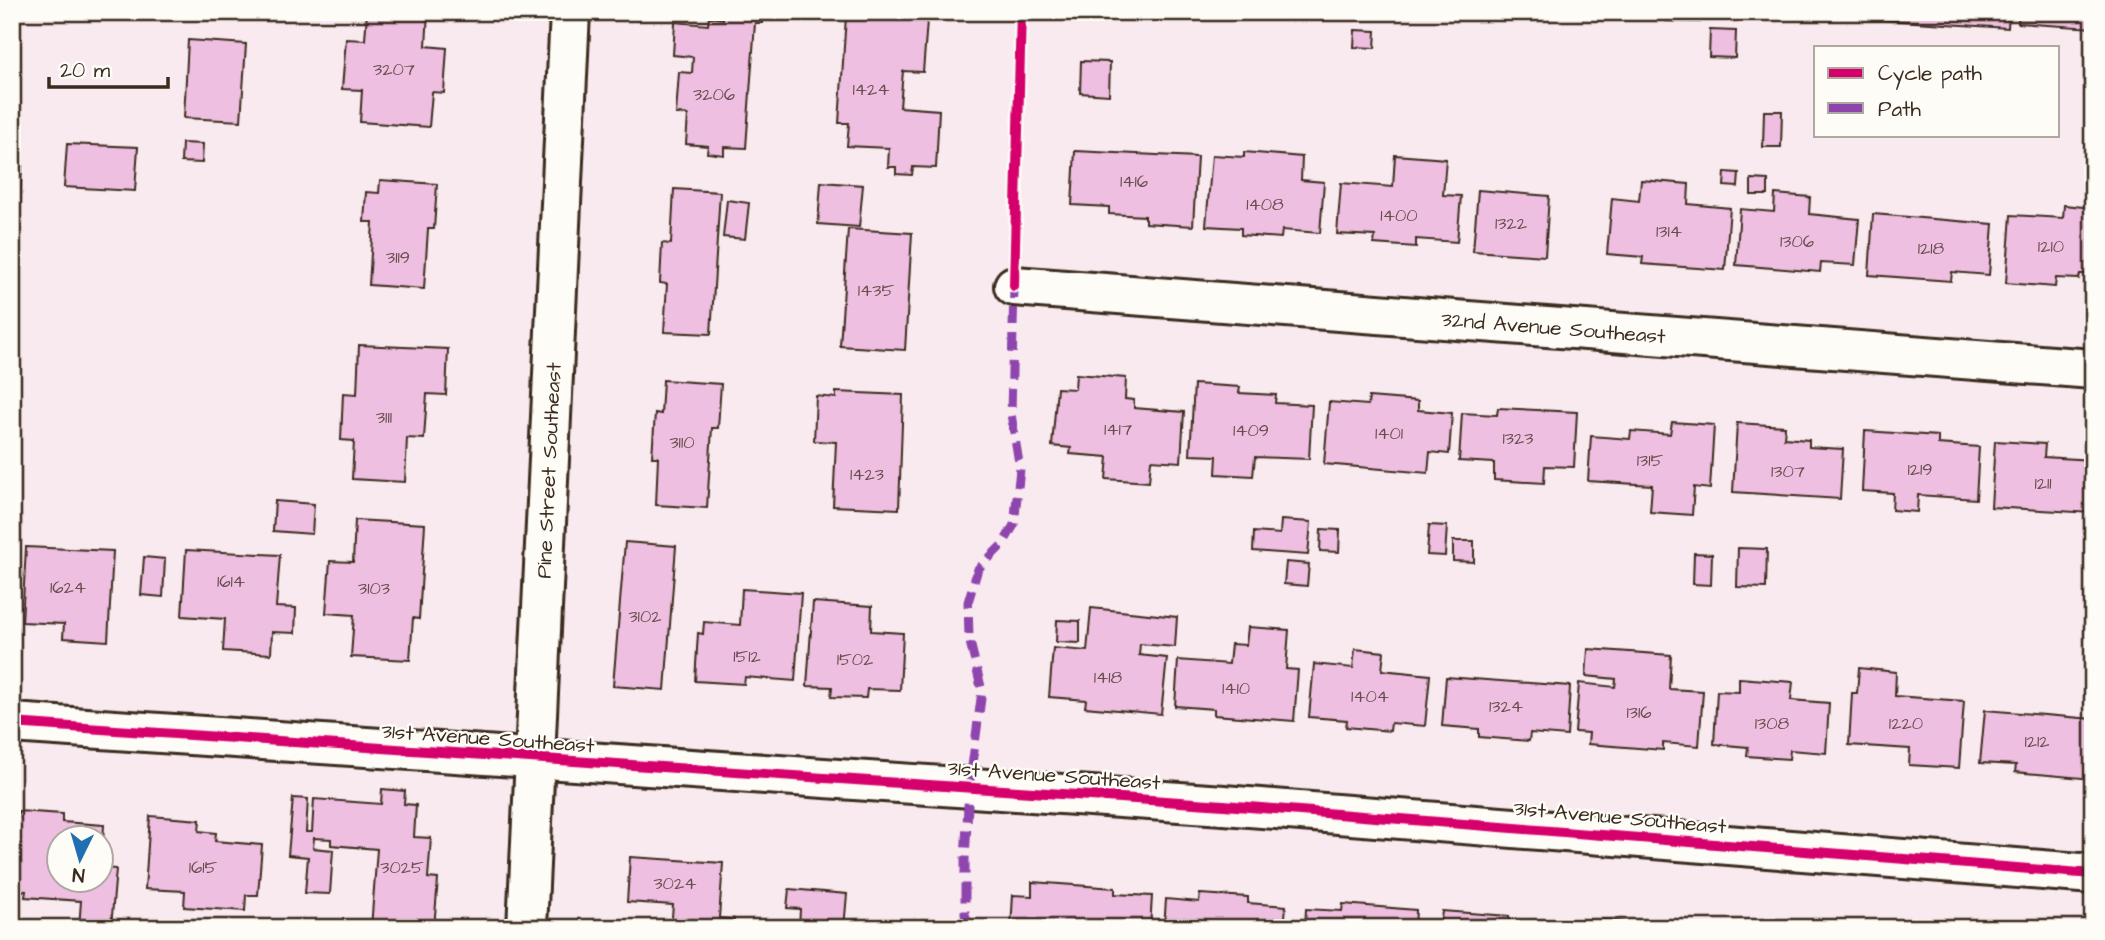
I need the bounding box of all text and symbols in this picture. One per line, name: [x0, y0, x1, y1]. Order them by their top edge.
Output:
scale bar: [49, 46, 168, 90]
legend: [1814, 46, 2060, 136]
text: 20 m: [60, 56, 111, 85]
house number: 3207: [373, 57, 415, 82]
text: Cycle path: [1878, 59, 1983, 90]
house number: 1424: [852, 77, 890, 102]
house number: 3206: [693, 82, 735, 107]
text: Path: [1878, 95, 1922, 124]
house number: 1416: [1120, 169, 1148, 194]
house number: 1408: [1246, 192, 1284, 217]
house number: 1400: [1380, 203, 1418, 228]
house number: 1322: [1495, 211, 1528, 236]
house number: 1314: [1656, 219, 1682, 244]
house number: 1306: [1780, 229, 1814, 254]
house number: 1210: [2038, 234, 2064, 259]
house number: 1218: [1918, 236, 1945, 261]
house number: 3119: [386, 245, 410, 270]
house number: 1435: [858, 278, 894, 303]
street label: 32nd Avenue Southeast: [1440, 305, 1667, 351]
street label: Pine Street Southeast: [529, 361, 569, 579]
house number: 3111: [376, 405, 392, 430]
house number: 1417: [1104, 417, 1132, 442]
house number: 1409: [1233, 418, 1269, 443]
house number: 1401: [1375, 421, 1403, 446]
house number: 1323: [1503, 426, 1533, 451]
house number: 3110: [669, 430, 695, 455]
house number: 1315: [1637, 448, 1664, 473]
house number: 1219: [1907, 457, 1933, 482]
house number: 1307: [1771, 459, 1805, 484]
house number: 1423: [850, 462, 884, 487]
house number: 1211: [2034, 471, 2052, 496]
house number: 1614: [217, 569, 245, 594]
house number: 1624: [50, 575, 86, 600]
house number: 3103: [358, 576, 390, 601]
house number: 3102: [628, 604, 662, 629]
house number: 1512: [733, 644, 762, 669]
house number: 1502: [837, 647, 874, 672]
house number: 1418: [1094, 665, 1123, 690]
house number: 1410: [1222, 676, 1250, 701]
house number: 1404: [1351, 684, 1389, 709]
house number: 1324: [1489, 694, 1523, 719]
house number: 1316: [1626, 700, 1652, 725]
house number: 1308: [1755, 711, 1790, 736]
house number: 1220: [1889, 711, 1923, 736]
street label: 31st Avenue Southeast: [381, 717, 596, 760]
house number: 1212: [2024, 729, 2050, 754]
street label: 31st Avenue Southeast: [947, 754, 1162, 797]
street label: 31st Avenue Southeast: [1512, 794, 1728, 841]
north arrow: [46, 824, 116, 894]
house number: 1615: [189, 855, 218, 880]
house number: 3025: [380, 855, 424, 880]
text: N: [71, 860, 86, 888]
house number: 3024: [653, 871, 697, 896]

